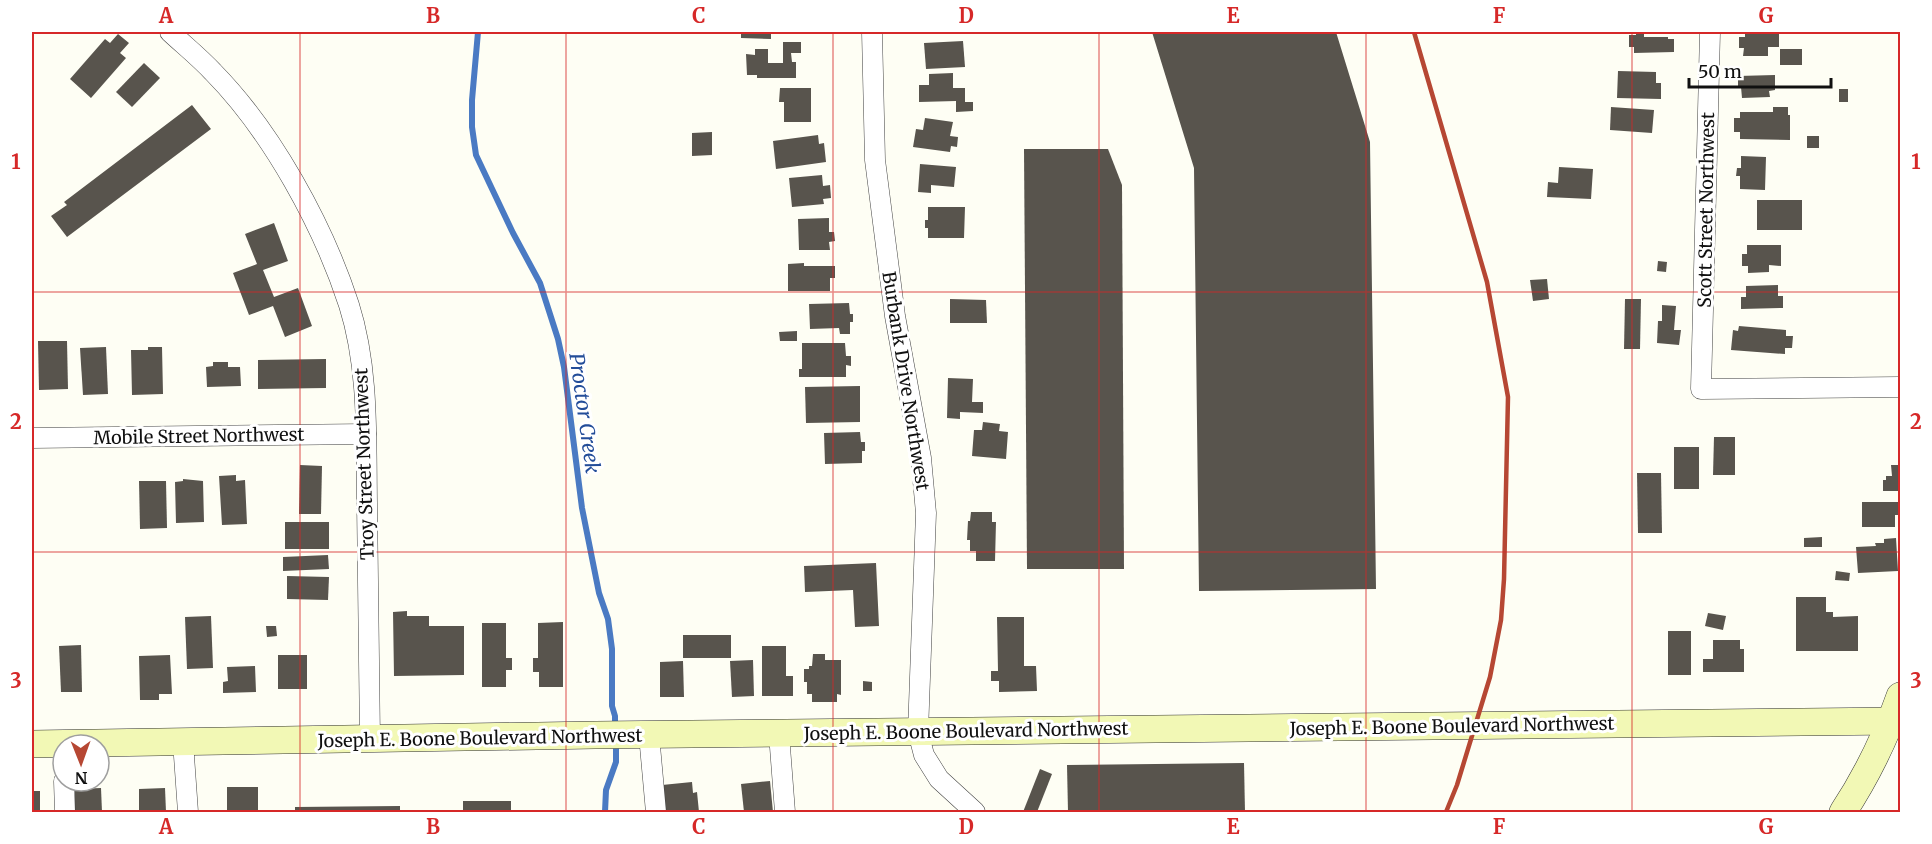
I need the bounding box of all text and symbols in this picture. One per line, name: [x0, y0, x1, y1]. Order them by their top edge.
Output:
text: A: [158, 3, 174, 28]
text: B: [426, 3, 440, 28]
text: C: [692, 3, 706, 28]
text: D: [958, 3, 974, 28]
text: E: [1226, 3, 1240, 28]
text: F: [1493, 3, 1506, 28]
text: G: [1759, 3, 1774, 28]
scale bar: [1689, 51, 1832, 89]
text: 50 m: [1698, 60, 1742, 83]
street label: Scott Street Northwest: [1693, 112, 1719, 308]
text: 1: [11, 149, 21, 174]
text: 1: [1911, 149, 1921, 174]
street label: Burbank Drive Northwest: [877, 270, 935, 492]
water label: Proctor Creek: [564, 351, 606, 475]
street label: Troy Street Northwest: [349, 368, 379, 560]
text: 2: [10, 409, 22, 434]
text: 2: [1910, 409, 1922, 434]
street label: Mobile Street Northwest: [93, 423, 305, 449]
text: 3: [10, 668, 22, 693]
text: 3: [1910, 668, 1922, 693]
street label: Joseph E. Boone Boulevard Northwest: [1288, 712, 1615, 740]
street label: Joseph E. Boone Boulevard Northwest: [802, 717, 1129, 745]
street label: Joseph E. Boone Boulevard Northwest: [316, 724, 643, 752]
north arrow: [51, 733, 111, 793]
text: N: [74, 768, 88, 788]
text: A: [158, 814, 174, 839]
text: B: [426, 814, 440, 839]
text: C: [692, 814, 706, 839]
text: D: [958, 814, 974, 839]
text: E: [1226, 814, 1240, 839]
text: F: [1493, 814, 1506, 839]
text: G: [1759, 814, 1774, 839]

